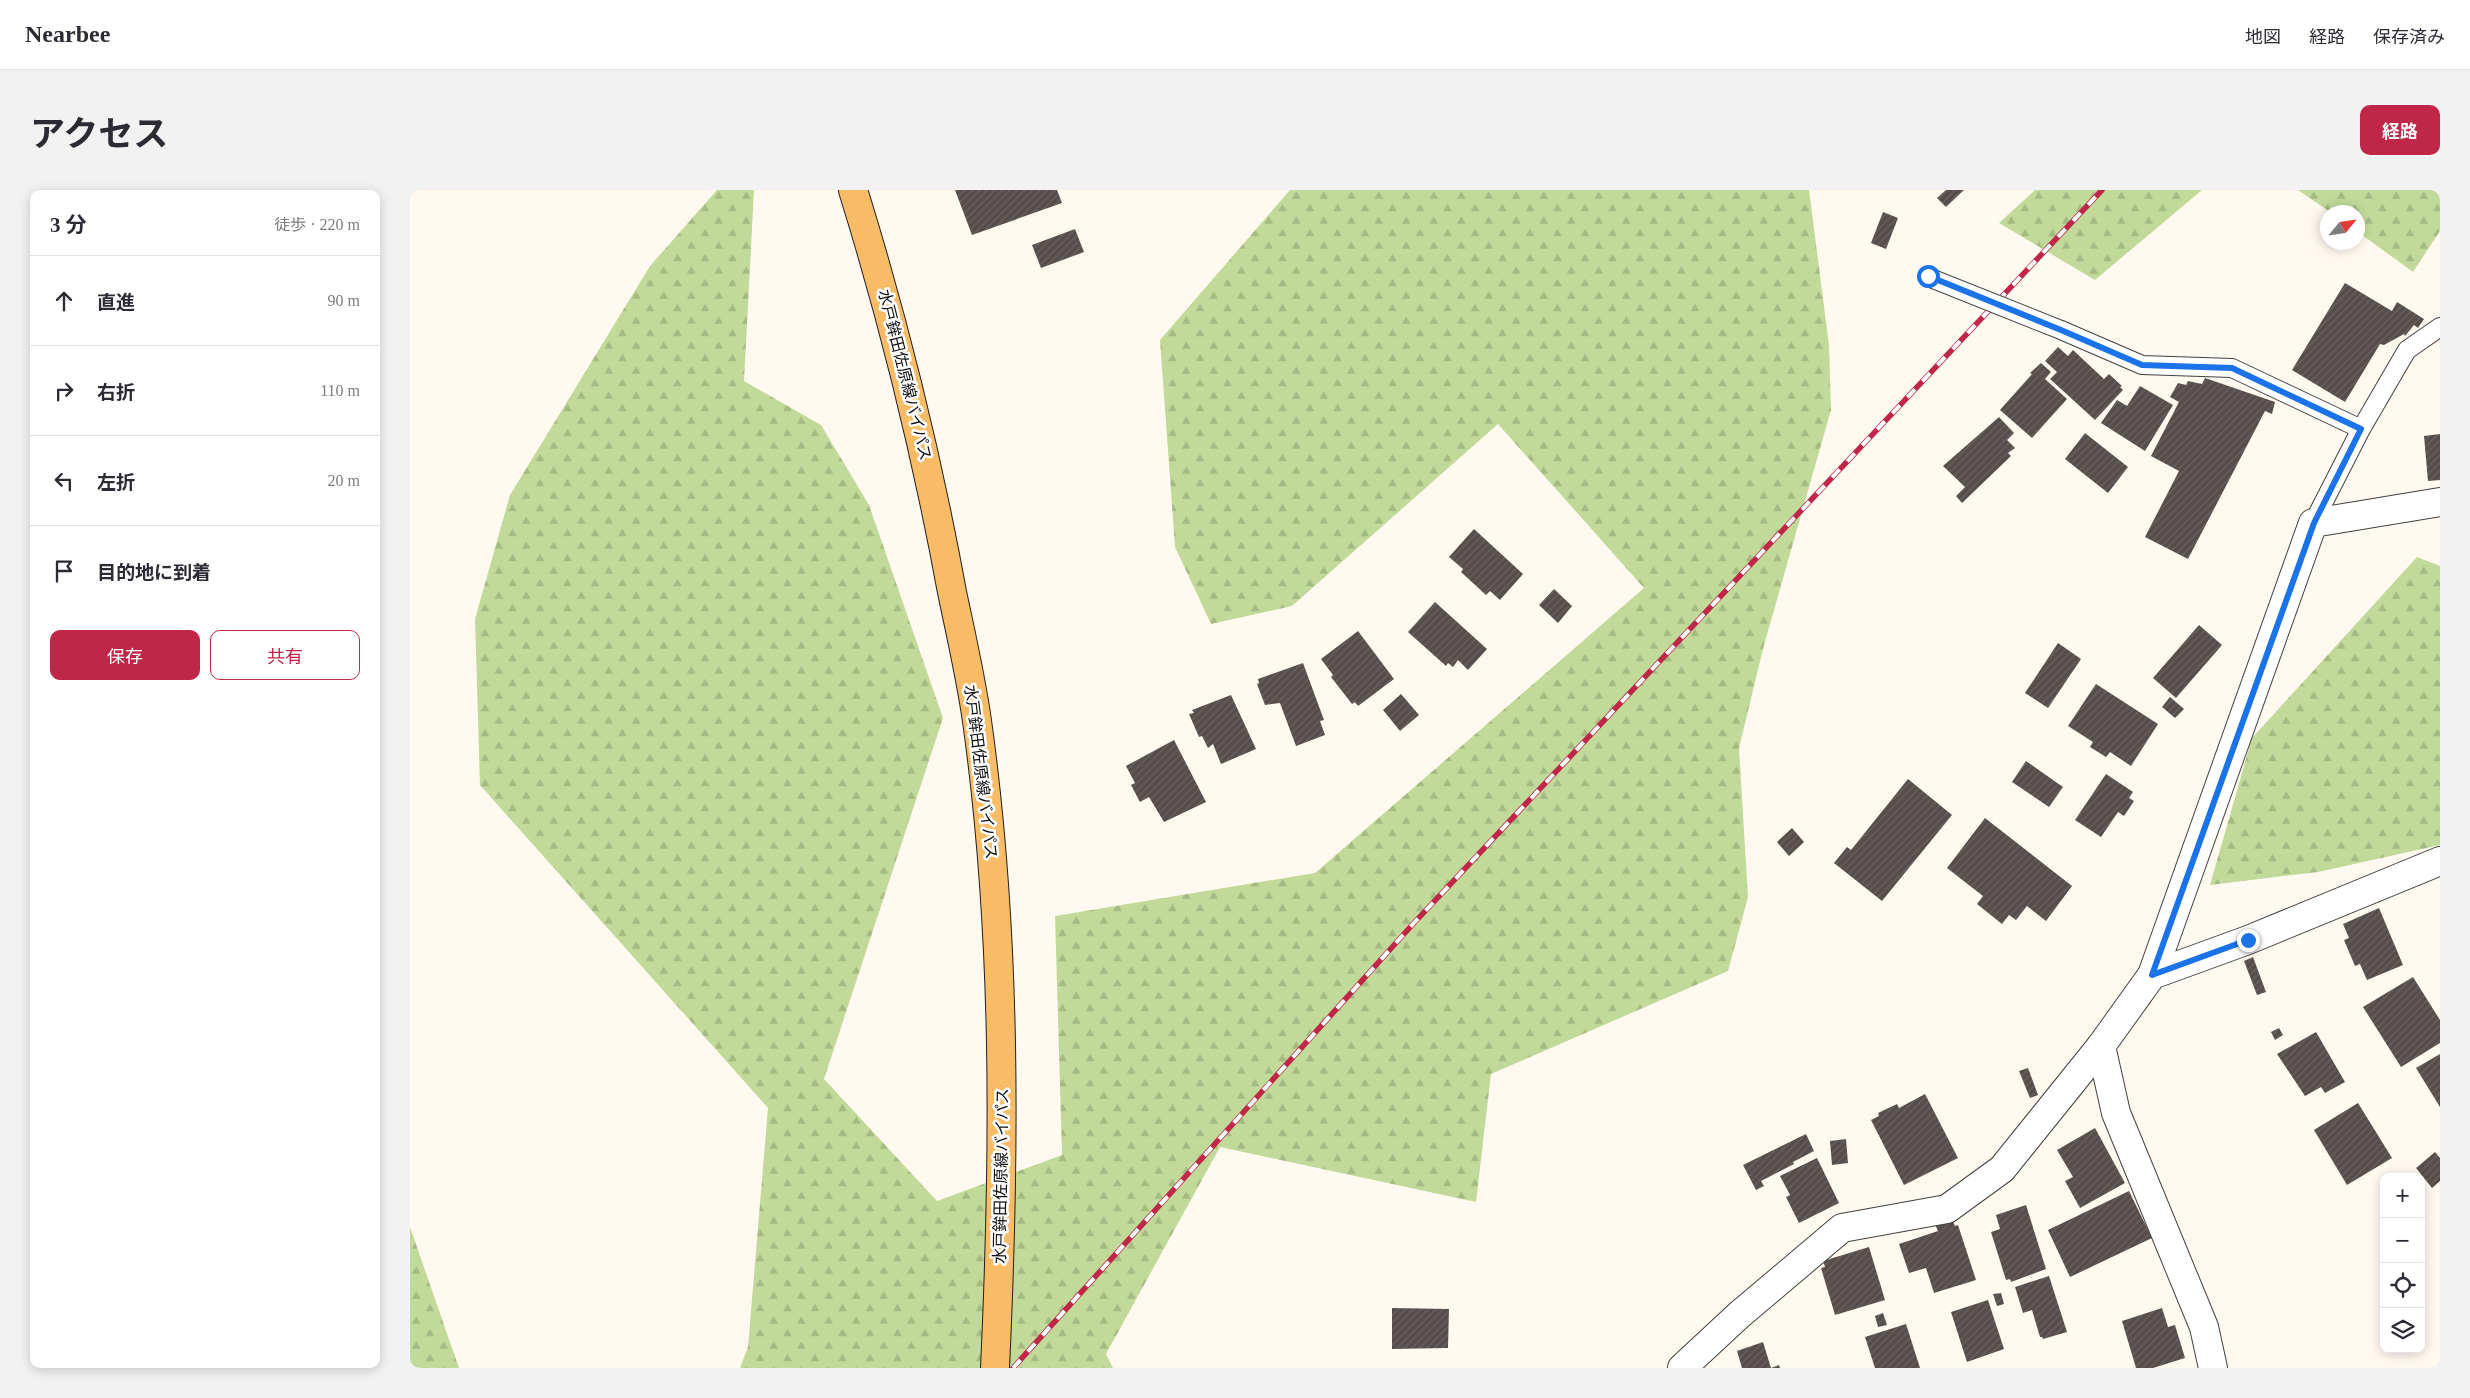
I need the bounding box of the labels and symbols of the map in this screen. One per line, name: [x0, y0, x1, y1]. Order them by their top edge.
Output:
north arrow: [2320, 205, 2365, 250]
route start: [1917, 265, 1940, 288]
street label: 水戸鉾田佐原線バイパス: [876, 288, 934, 462]
street label: 水戸鉾田佐原線バイパス: [962, 684, 1000, 860]
route end: [2237, 929, 2260, 952]
street label: 水戸鉾田佐原線バイパス: [991, 1088, 1011, 1264]

